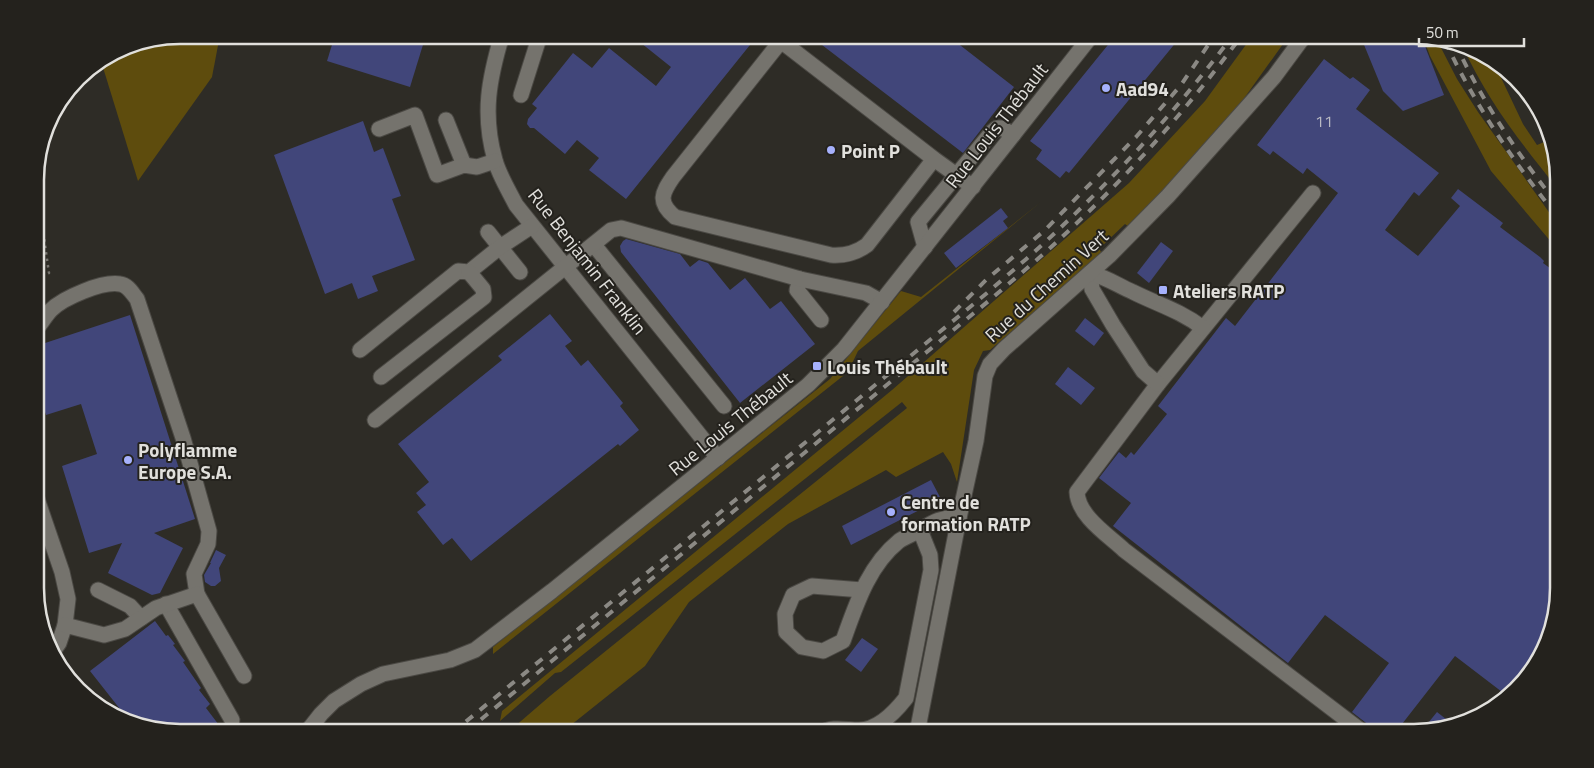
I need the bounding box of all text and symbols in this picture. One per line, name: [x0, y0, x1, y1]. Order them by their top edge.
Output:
scale bar: [1419, 15, 1524, 47]
text: 50 m: [1426, 21, 1459, 44]
street label: Rue Louis Thébault: [938, 56, 1054, 194]
place label: Aad94: [1116, 74, 1169, 103]
marker: Aad94: [1100, 82, 1112, 94]
house number: 11: [1315, 109, 1333, 133]
place label: Point P: [841, 136, 900, 165]
marker: Point P: [825, 144, 837, 156]
street label: Rue Benjamin Franklin: [522, 182, 654, 340]
street label: Rue du Chemin Vert: [978, 221, 1115, 349]
place label: Ateliers RATP: [1173, 276, 1284, 305]
marker: Ateliers RATP: [1157, 284, 1169, 296]
place label: Louis Thébault: [827, 352, 948, 381]
marker: Louis Thébault: [811, 360, 823, 372]
street label: Rue Louis Thébault: [662, 364, 799, 482]
place label: Polyflamme Europe S.A.: [138, 435, 237, 486]
marker: Polyflamme Europe S.A.: [122, 454, 134, 466]
place label: Centre de formation RATP: [901, 487, 1031, 538]
marker: Centre de formation RATP: [885, 506, 897, 518]

